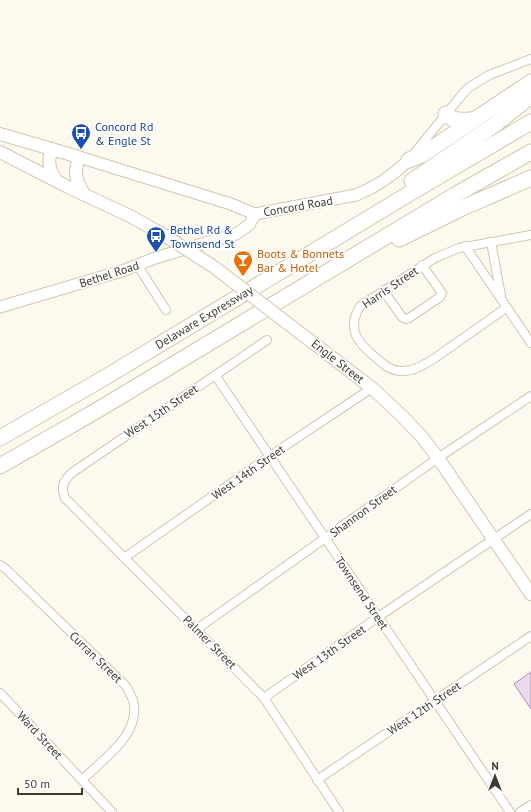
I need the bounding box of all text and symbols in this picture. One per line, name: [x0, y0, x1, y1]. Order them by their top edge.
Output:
place label: Concord Rd & Engle St: [95, 119, 153, 148]
bus stop icon: Concord Rd & Engle St: [70, 122, 92, 150]
street label: Concord Road: [262, 193, 334, 219]
place label: Bethel Rd & Townsend St: [170, 222, 235, 251]
bus stop icon: Bethel Rd & Townsend St: [145, 225, 167, 253]
place label: Boots & Bonnets Bar & Hotel: [257, 246, 344, 275]
bar icon: Boots & Bonnets Bar & Hotel: [232, 249, 254, 277]
street label: Bethel Road: [77, 257, 141, 291]
street label: Harris Street: [359, 263, 421, 311]
street label: Delaware Expressway: [152, 282, 256, 352]
street label: Engle Street: [309, 336, 367, 386]
street label: West 15th Street: [121, 381, 201, 441]
street label: West 14th Street: [209, 441, 287, 503]
street label: Shannon Street: [327, 482, 399, 540]
street label: Townsend Street: [332, 554, 392, 632]
street label: Palmer Street: [180, 612, 240, 672]
street label: West 13th Street: [290, 621, 368, 683]
street label: Curran Street: [66, 628, 126, 686]
street label: West 12th Street: [384, 678, 464, 738]
street label: Ward Street: [14, 708, 66, 762]
north arrow: [475, 756, 515, 796]
text: N: [491, 759, 499, 773]
scale bar: [18, 770, 82, 796]
text: 50 m: [24, 776, 50, 791]

